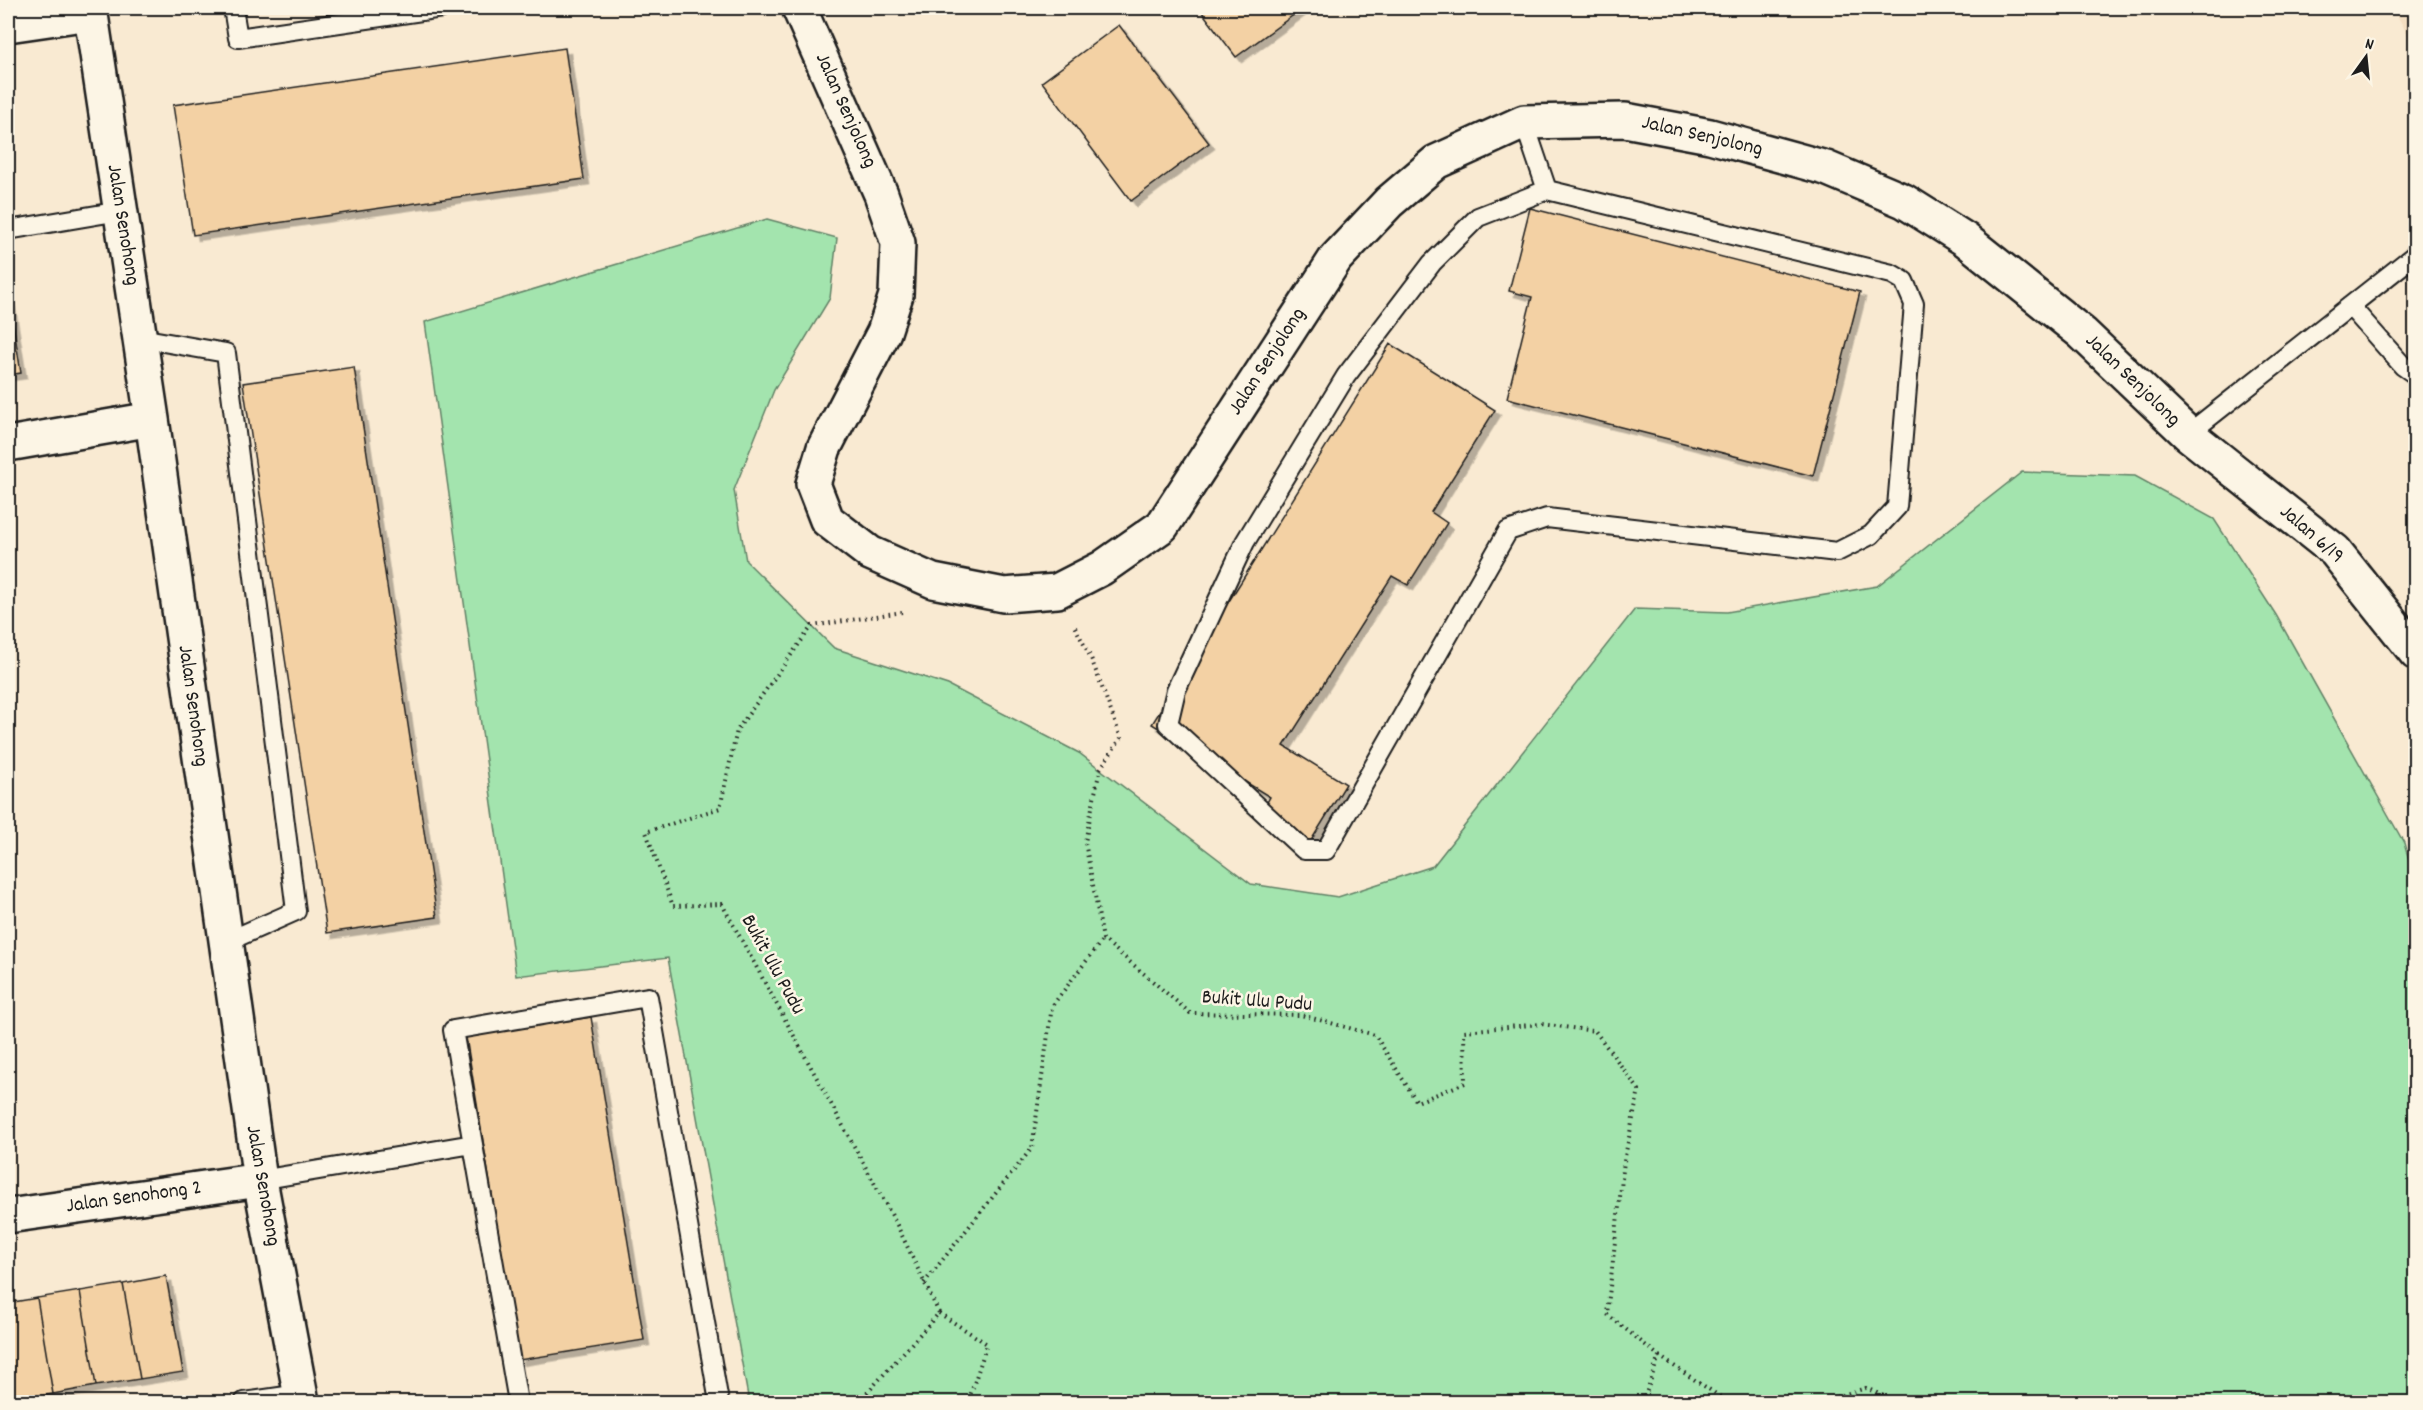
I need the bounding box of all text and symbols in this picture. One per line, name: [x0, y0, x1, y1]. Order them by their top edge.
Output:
north arrow: [2336, 27, 2396, 87]
text: N: [2362, 33, 2376, 57]
street label: Jalan Senjolong: [806, 49, 884, 173]
street label: Jalan Senjolong: [1639, 109, 1765, 165]
street label: Jalan Senohong: [98, 162, 146, 288]
street label: Jalan Senjolong: [1222, 302, 1314, 422]
street label: Jalan Senjolong: [2077, 327, 2187, 435]
street label: Jalan 6/19: [2272, 498, 2350, 572]
street label: Jalan Senohong: [169, 643, 215, 769]
street label: Bukit Ulu Pudu: [732, 909, 812, 1021]
street label: Bukit Ulu Pudu: [1201, 983, 1313, 1021]
street label: Jalan Senohong: [237, 1123, 287, 1249]
street label: Jalan Senohong 2: [64, 1174, 204, 1222]

